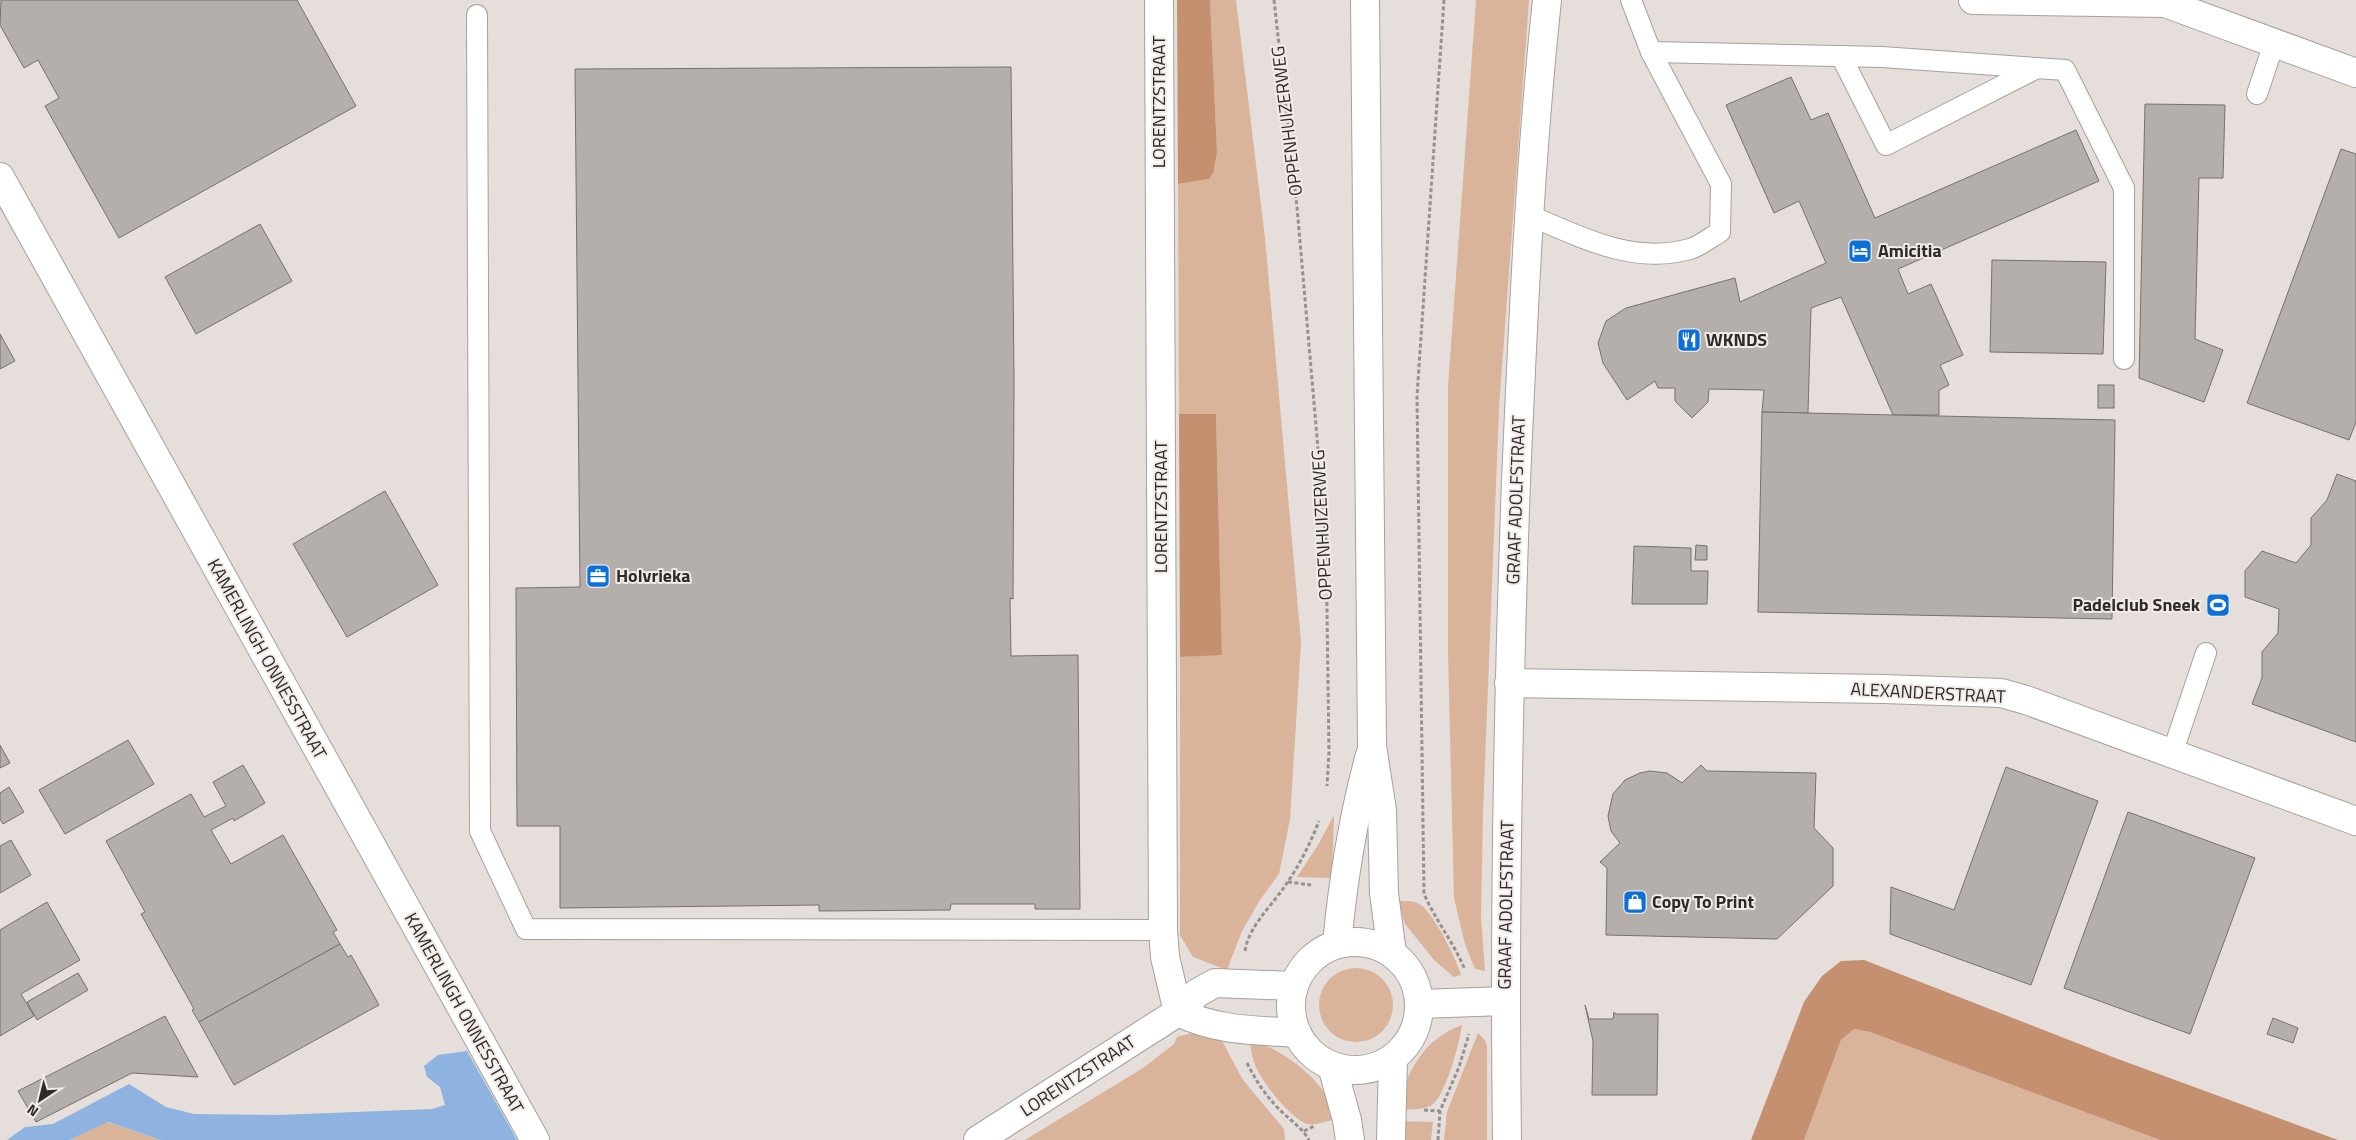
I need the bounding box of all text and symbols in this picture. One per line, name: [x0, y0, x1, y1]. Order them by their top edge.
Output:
street label: LORENTZSTRAAT: [1145, 35, 1172, 168]
street label: OPPENHUIZERWEG: [1264, 44, 1309, 198]
place label: Amicitia: [1878, 237, 1942, 264]
hotel icon: Amicitia: [1847, 238, 1873, 264]
place label: WKNDS: [1706, 326, 1767, 353]
restaurant icon: WKNDS: [1676, 327, 1702, 353]
street label: GRAAF ADOLFSTRAAT: [1499, 414, 1532, 585]
street label: LORENTZSTRAAT: [1147, 440, 1174, 573]
street label: OPPENHUIZERWEG: [1304, 449, 1339, 601]
street label: KAMERLINGH ONNESSTRAAT: [201, 554, 334, 764]
place label: Holvrieka: [616, 562, 690, 589]
office icon: Holvrieka: [585, 563, 611, 589]
place label: Padelclub Sneek: [2072, 591, 2201, 618]
sports icon: Padelclub Sneek: [2205, 592, 2231, 618]
street label: ALEXANDERSTRAAT: [1850, 675, 2007, 710]
street label: GRAAF ADOLFSTRAAT: [1491, 820, 1520, 990]
place label: Copy To Print: [1652, 888, 1754, 915]
shop icon: Copy To Print: [1622, 889, 1648, 915]
street label: KAMERLINGH ONNESSTRAAT: [398, 908, 531, 1118]
street label: LORENTZSTRAAT: [1015, 1028, 1141, 1123]
north arrow: [15, 1075, 65, 1125]
text: N: [22, 1100, 42, 1122]

